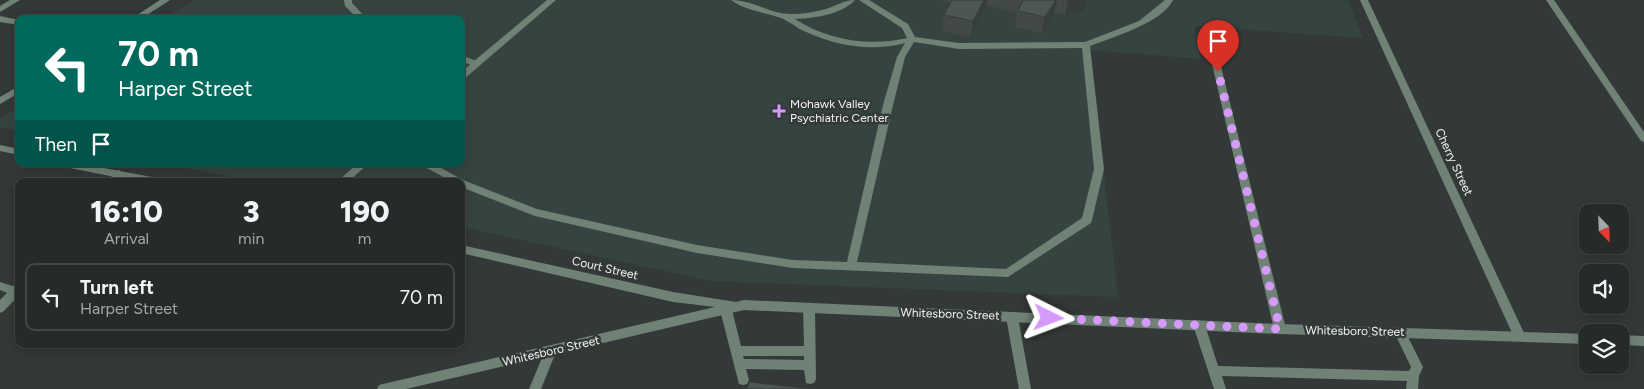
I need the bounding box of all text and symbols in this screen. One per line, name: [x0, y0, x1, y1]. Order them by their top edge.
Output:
pin: [1197, 20, 1239, 71]
icon: arrive: [1204, 27, 1232, 55]
text: 70 m: [118, 33, 199, 75]
icon: left: [35, 35, 100, 100]
text: Harper Street: [118, 75, 253, 102]
place label: Mohawk Valley Psychiatric Center: [790, 97, 889, 125]
marker: Mohawk Valley Psychiatric Center: [772, 104, 786, 118]
street label: Cherry Street: [1432, 126, 1476, 198]
icon: arrive: [87, 130, 115, 158]
text: Then: [35, 133, 77, 156]
text: 16:10: [90, 193, 163, 230]
text: 3: [243, 193, 260, 230]
text: 190: [340, 193, 390, 230]
north arrow: [1579, 204, 1629, 254]
map controls: [1579, 204, 1629, 374]
text: Arrival: [104, 229, 149, 248]
text: min: [238, 229, 264, 248]
text: m: [358, 229, 371, 248]
street label: Court Street: [571, 254, 640, 283]
button: sound: [1579, 264, 1629, 314]
text: Turn left: [80, 276, 154, 299]
icon: left: [37, 283, 65, 311]
text: 70 m: [400, 286, 443, 309]
position arrow: [1022, 291, 1074, 343]
text: Harper Street: [80, 299, 178, 318]
street label: Whitesboro Street: [900, 305, 1000, 323]
street label: Whitesboro Street: [1305, 323, 1405, 339]
button: layers: [1579, 324, 1629, 374]
street label: Whitesboro Street: [501, 333, 601, 369]

